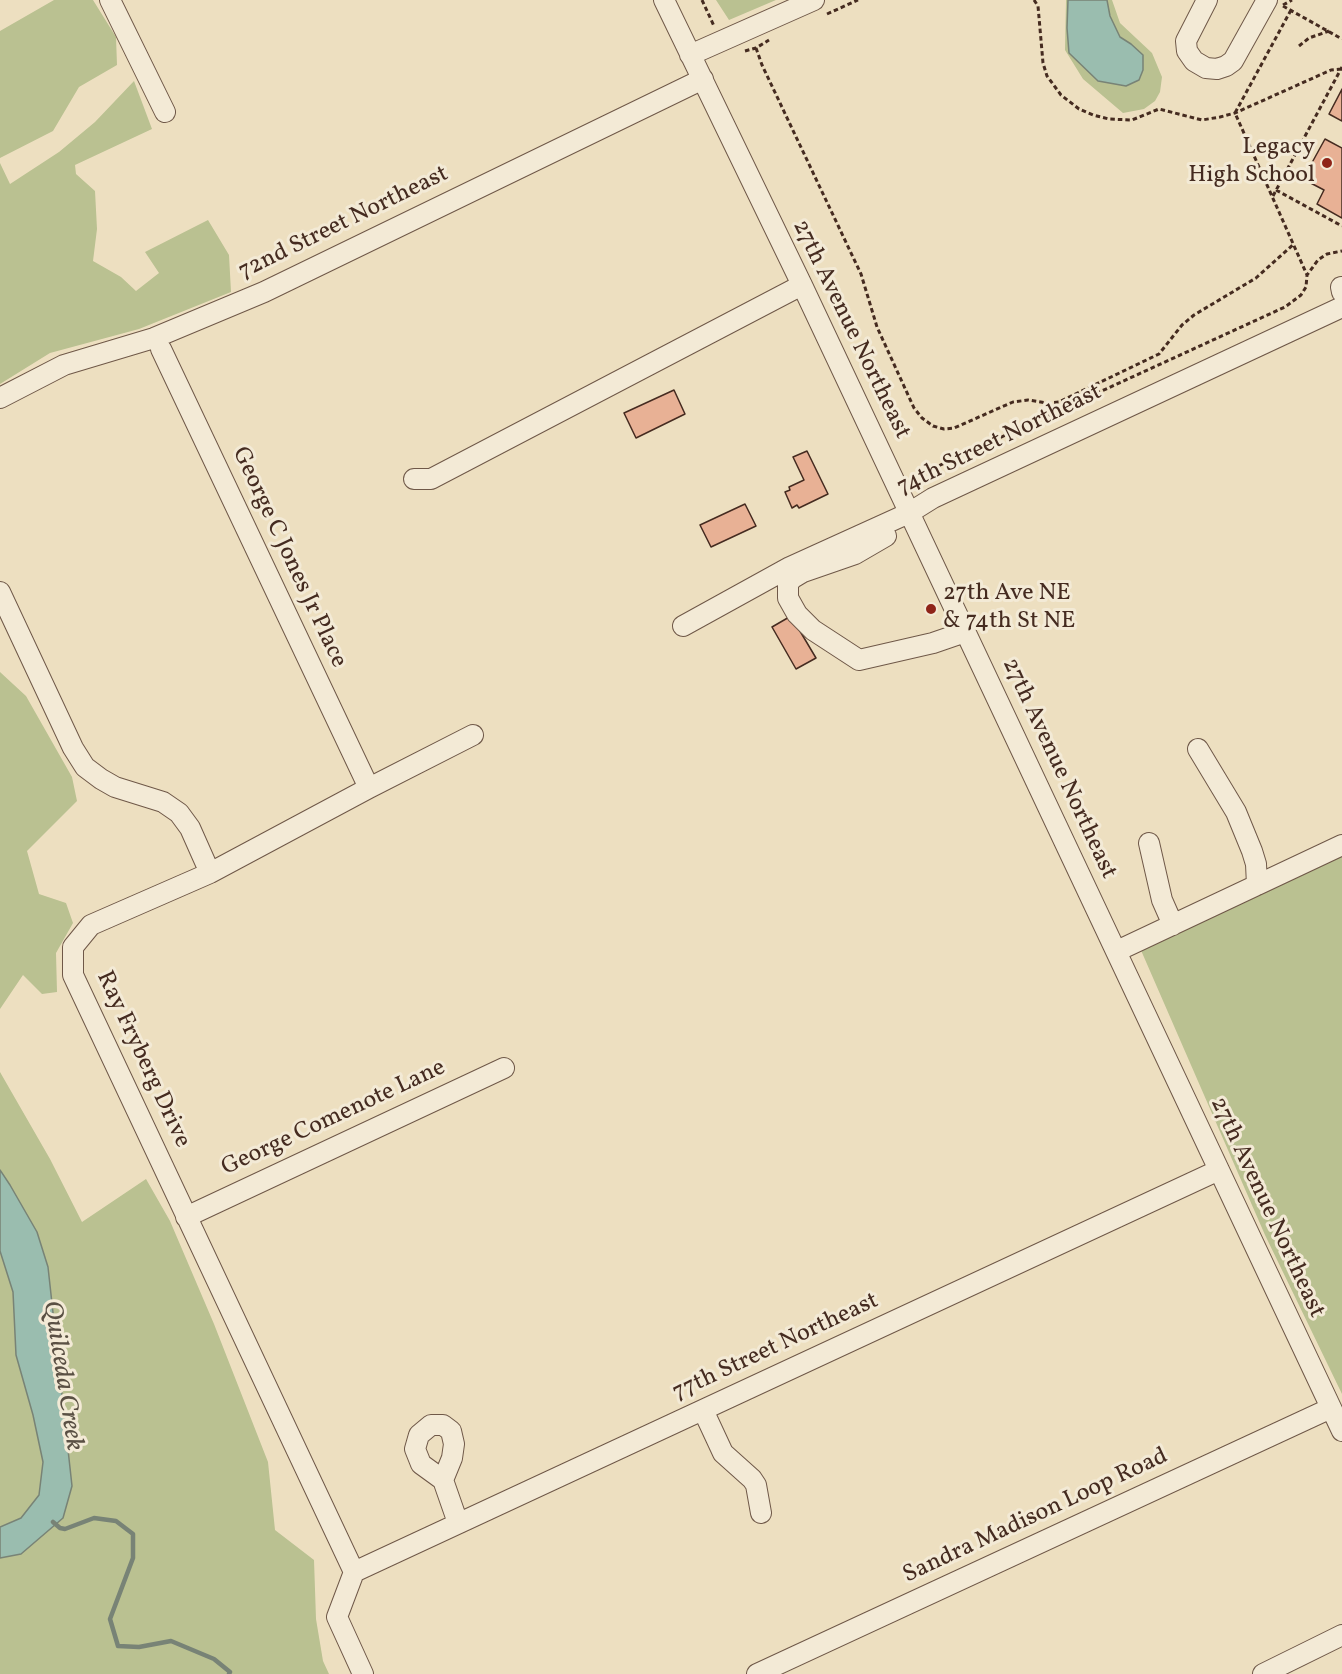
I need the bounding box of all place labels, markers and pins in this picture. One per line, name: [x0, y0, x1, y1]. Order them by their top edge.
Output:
place label: Legacy High School: [1188, 135, 1315, 191]
marker: Legacy High School: [1320, 156, 1334, 170]
place label: 27th Ave NE & 74th St NE: [943, 581, 1075, 637]
marker: 27th Ave NE & 74th St NE: [924, 602, 938, 616]

